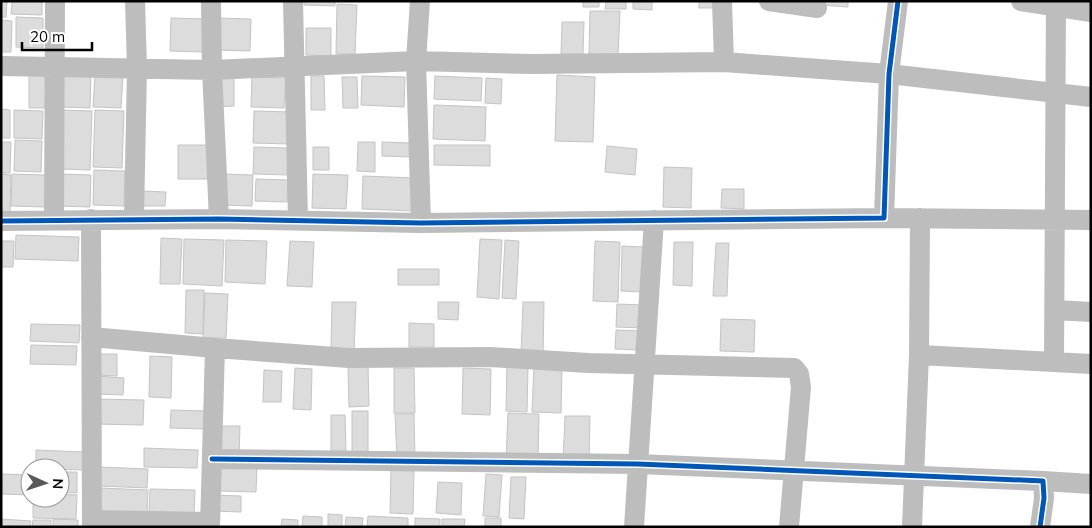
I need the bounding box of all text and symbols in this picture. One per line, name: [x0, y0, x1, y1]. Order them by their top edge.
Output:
scale bar: [22, 20, 92, 52]
text: 20 m: [30, 27, 65, 46]
north arrow: [20, 458, 70, 508]
text: N: [49, 478, 67, 489]

